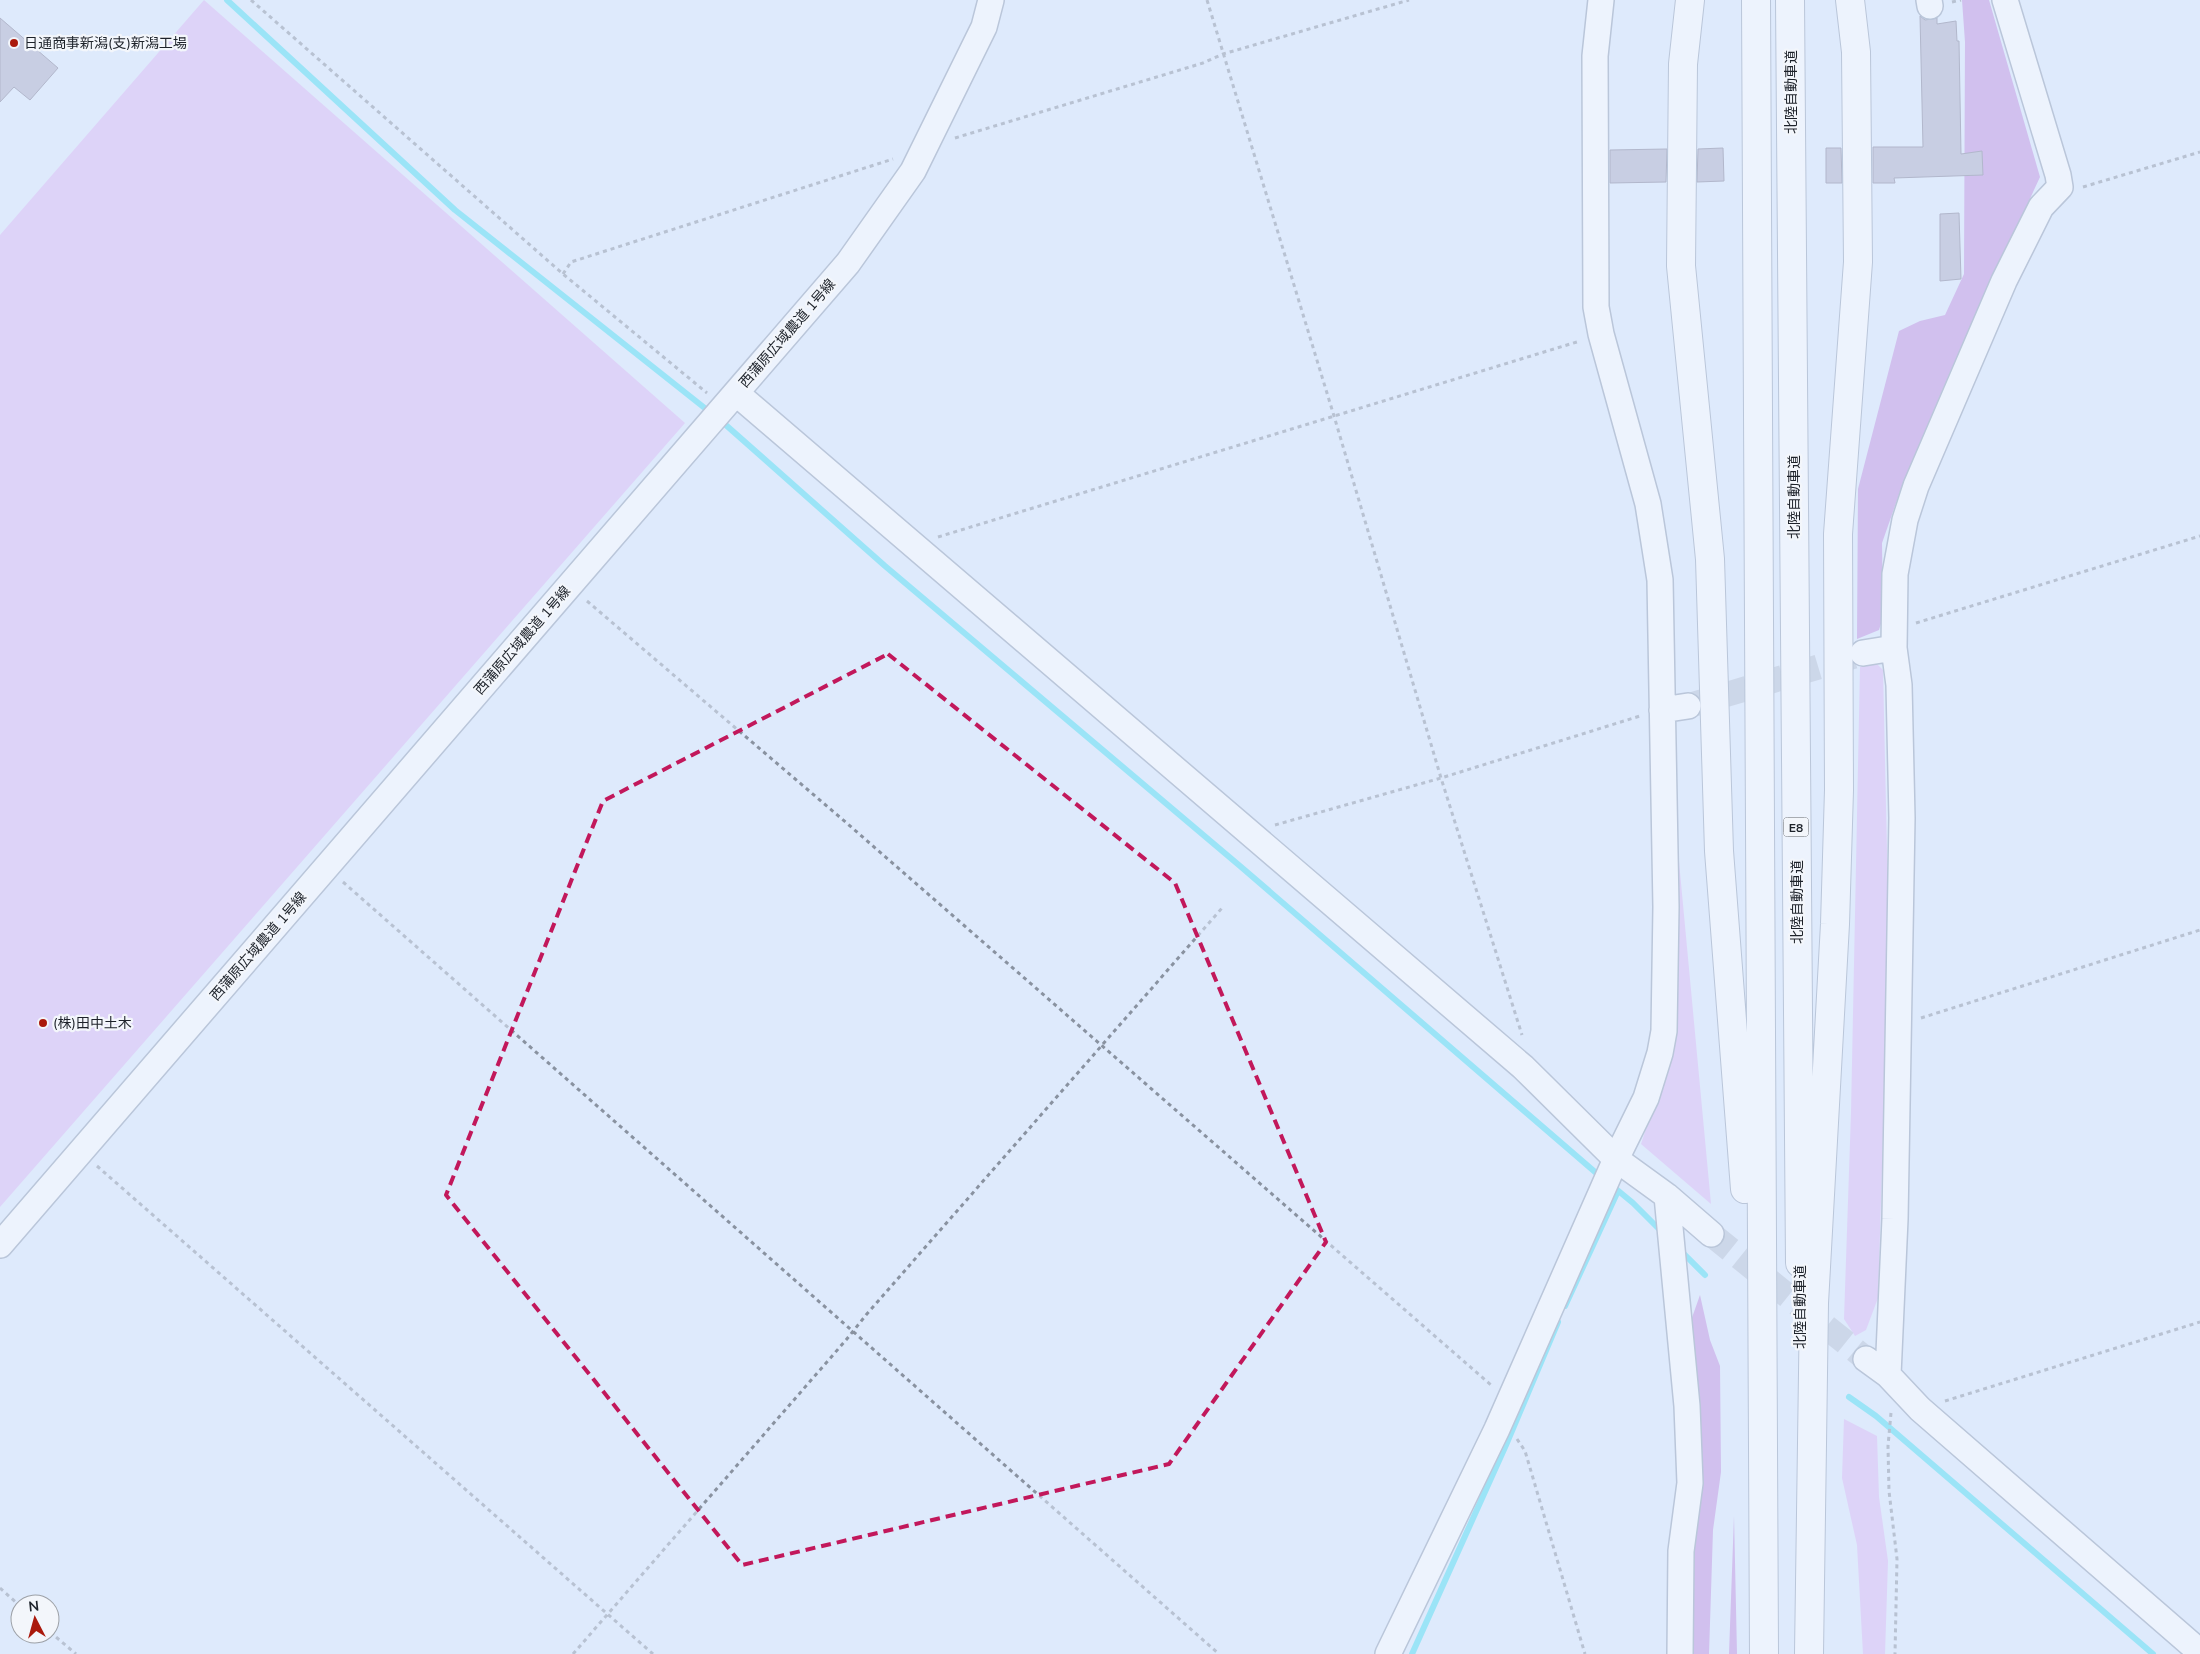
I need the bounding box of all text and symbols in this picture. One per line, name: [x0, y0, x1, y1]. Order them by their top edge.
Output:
place label: 日通商事新潟(支)新潟工場: [24, 34, 187, 52]
marker: 日通商事新潟(支)新潟工場: [8, 37, 20, 49]
street label: 北陸自動車道: [1782, 50, 1800, 134]
street label: 西蒲原広域農道 1号線: [735, 275, 839, 391]
street label: 北陸自動車道: [1785, 455, 1803, 539]
street label: 西蒲原広域農道 1号線: [470, 582, 574, 698]
road number: E8: [1784, 818, 1808, 836]
street label: 北陸自動車道: [1788, 860, 1806, 944]
street label: 西蒲原広域農道 1号線: [206, 888, 310, 1004]
place label: (株)田中土木: [53, 1014, 132, 1032]
marker: (株)田中土木: [37, 1017, 49, 1029]
street label: 北陸自動車道: [1791, 1265, 1809, 1349]
north arrow: [10, 1594, 60, 1644]
text: N: [27, 1597, 40, 1616]

